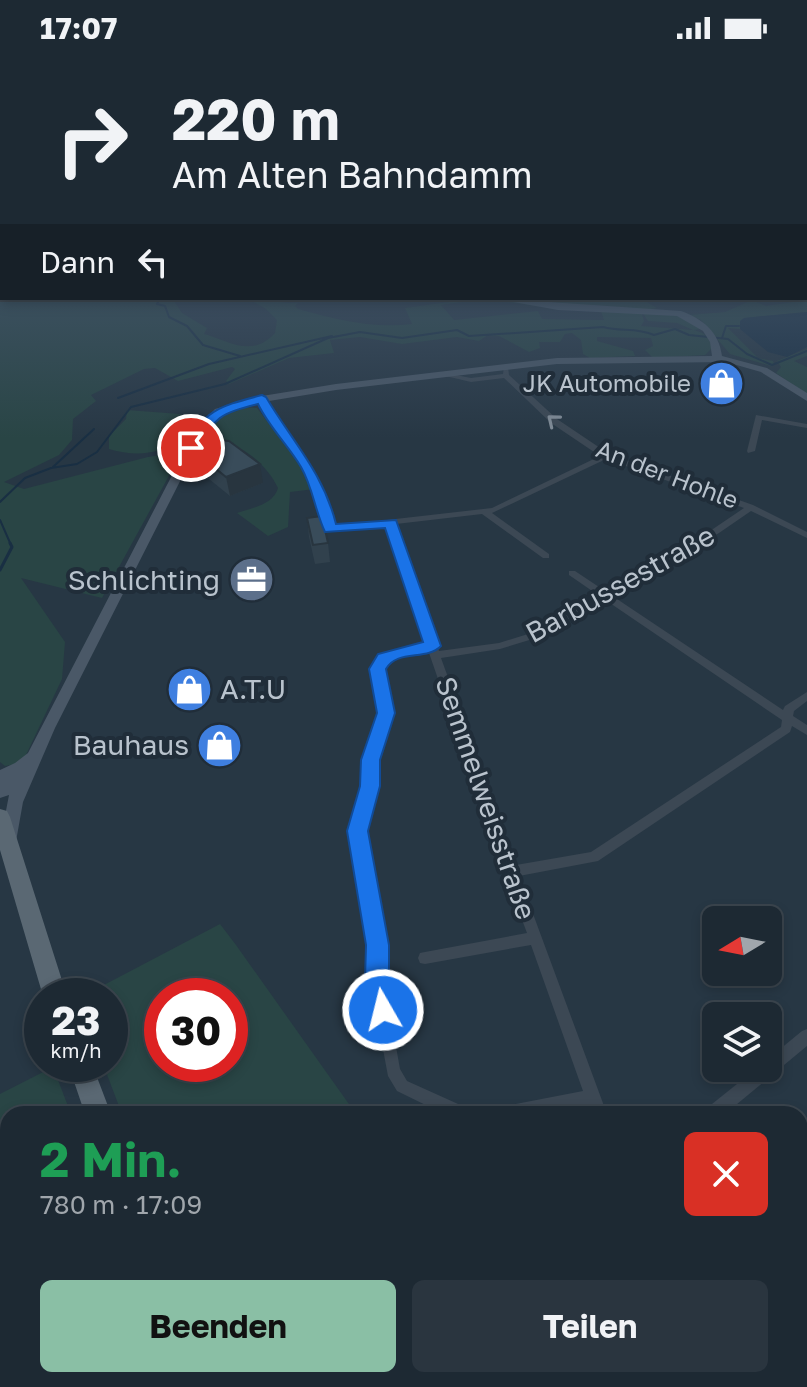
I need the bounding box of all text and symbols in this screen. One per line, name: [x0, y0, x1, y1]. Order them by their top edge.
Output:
text: 17:07: [40, 10, 117, 46]
text: 220 m: [172, 85, 340, 152]
icon: right: [40, 88, 144, 192]
text: Am Alten Bahndamm: [172, 153, 533, 196]
icon: left: [131, 240, 175, 284]
text: Dann: [40, 244, 115, 280]
shop icon: JK Automobile: [698, 360, 746, 408]
place label: JK Automobile: [523, 368, 691, 397]
pin: [157, 414, 225, 482]
one-way arrow: [547, 415, 562, 429]
icon: arrive: [169, 426, 213, 470]
street label: An der Hohle: [592, 433, 743, 514]
street label: Barbussestraße: [520, 518, 720, 649]
office icon: Schlichting: [227, 556, 275, 604]
place label: Schlichting: [68, 563, 220, 596]
shop icon: A.T.U: [165, 665, 213, 713]
place label: A.T.U: [220, 672, 286, 705]
street label: Semmelweisstraße: [429, 672, 544, 924]
shop icon: Bauhaus: [196, 721, 244, 769]
place label: Bauhaus: [73, 728, 189, 761]
north arrow: [702, 906, 782, 986]
map controls: [702, 906, 782, 1082]
position arrow: [341, 968, 425, 1052]
speed limit sign: 30: [144, 978, 248, 1082]
text: 23: [52, 996, 100, 1044]
button: layers: [702, 1002, 782, 1082]
text: km/h: [51, 1038, 101, 1062]
text: 2 Min.: [40, 1130, 182, 1188]
button: close: [684, 1132, 768, 1216]
text: 780 m · 17:09: [40, 1189, 202, 1220]
button: Beenden: [40, 1280, 396, 1372]
button: Teilen: [412, 1280, 768, 1372]

